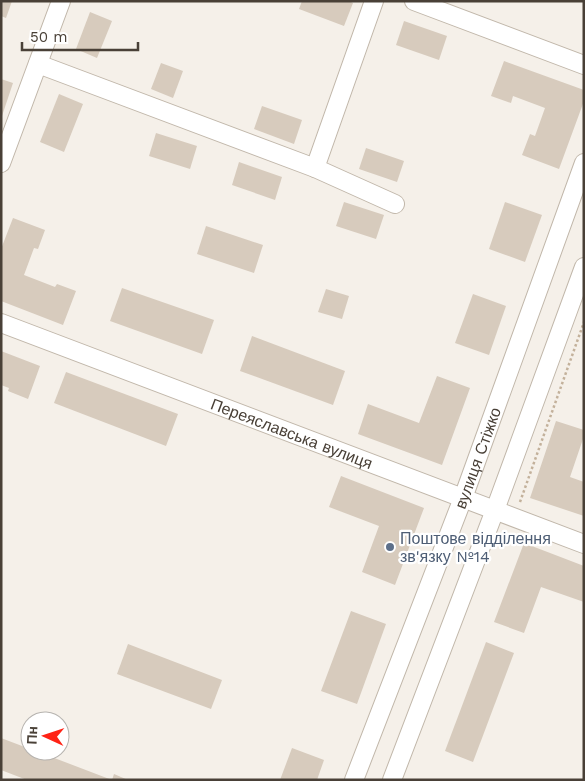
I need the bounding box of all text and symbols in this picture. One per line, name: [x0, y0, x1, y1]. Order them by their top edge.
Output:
scale bar: [22, 20, 139, 52]
text: 50 m: [30, 28, 67, 46]
street label: Переяславська вулиця: [208, 394, 375, 473]
street label: вулиця Стіжко: [450, 404, 505, 511]
place label: Поштове відділення зв'язку №14: [400, 529, 551, 566]
marker: Поштове відділення зв'язку №14: [384, 541, 396, 553]
north arrow: [20, 711, 70, 761]
text: Пн: [24, 726, 40, 745]

